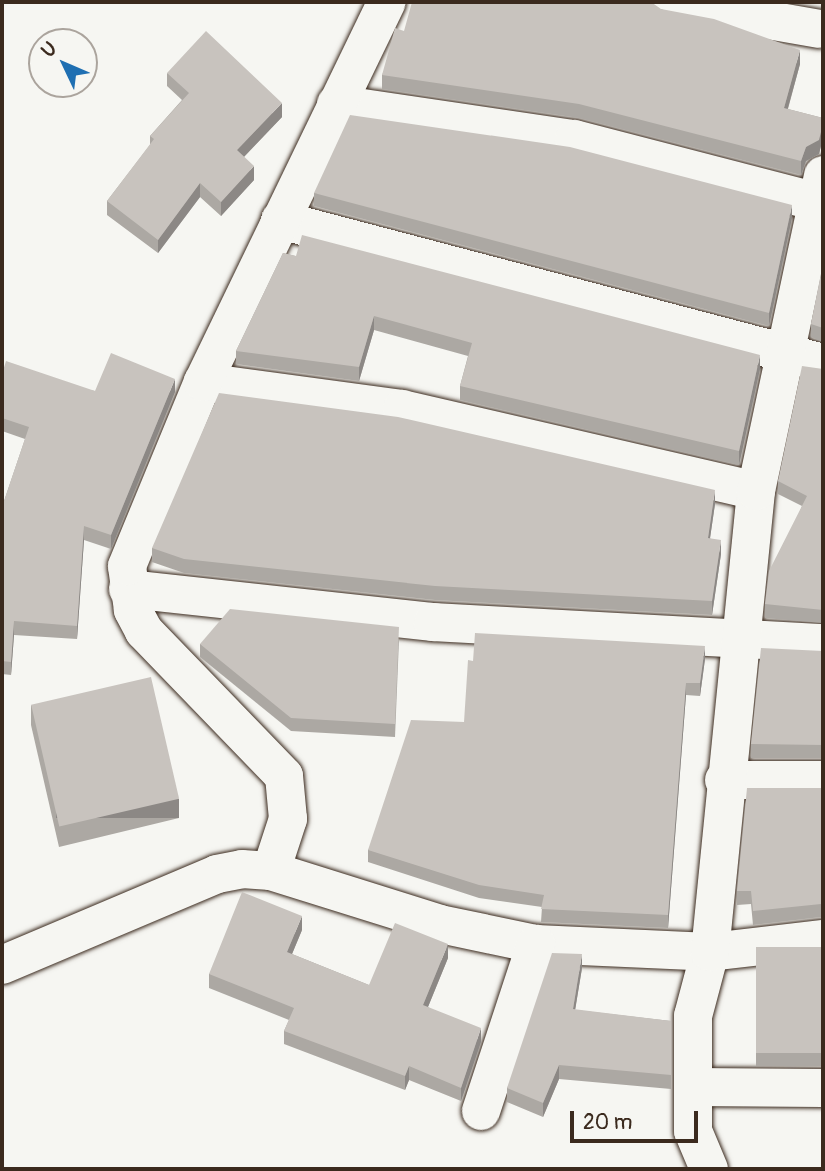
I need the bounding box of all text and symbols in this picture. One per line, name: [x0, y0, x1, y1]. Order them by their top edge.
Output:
north arrow: [28, 28, 98, 98]
text: U: [36, 37, 62, 63]
scale bar: [573, 1098, 701, 1142]
text: 20 m: [583, 1109, 632, 1136]

